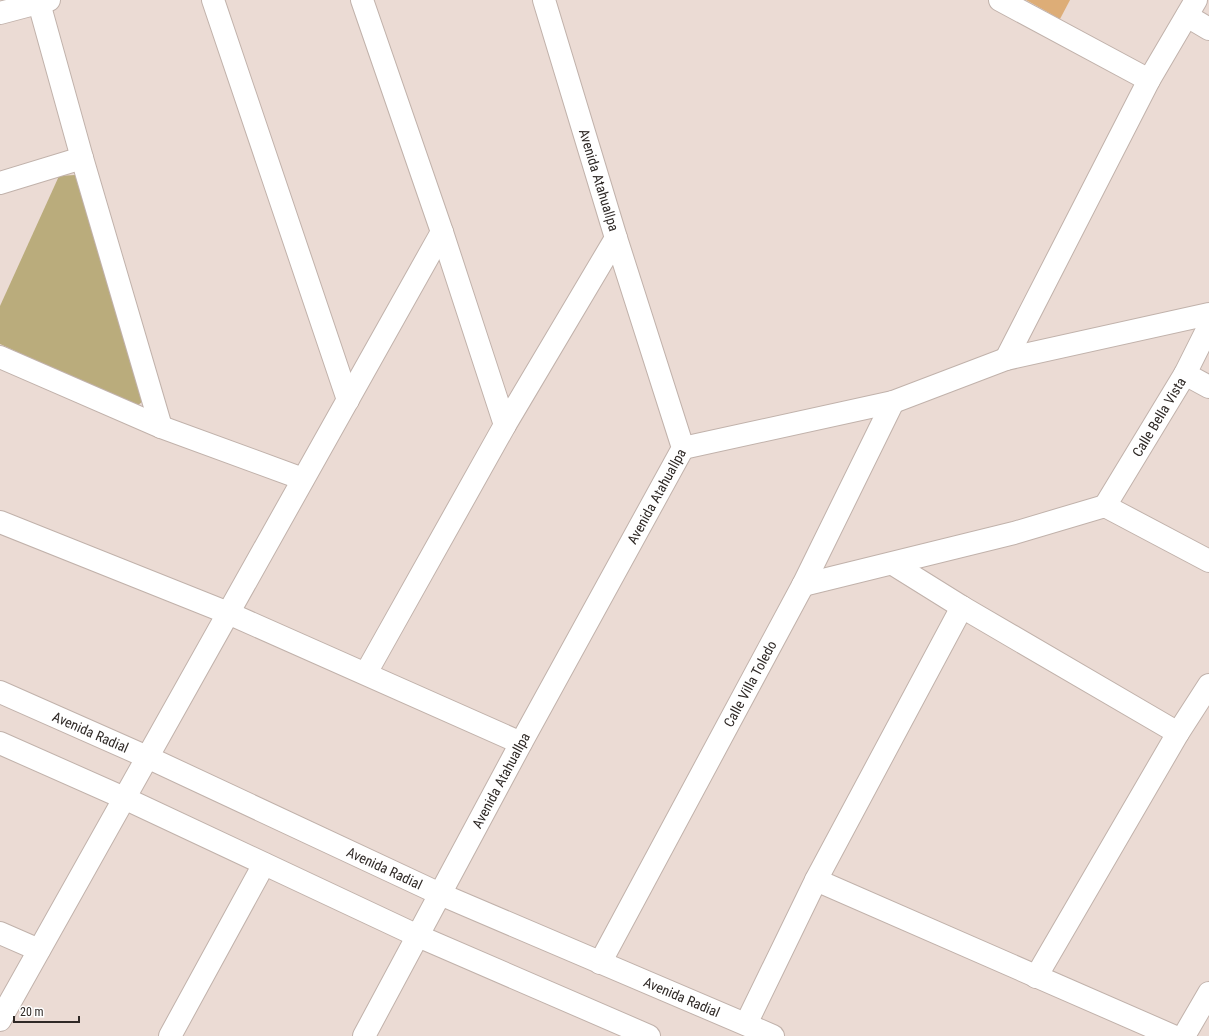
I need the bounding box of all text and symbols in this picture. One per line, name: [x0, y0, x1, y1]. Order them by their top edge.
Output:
street label: Avenida Atahuallpa: [576, 127, 622, 233]
street label: Calle Bella Vista: [1129, 375, 1189, 460]
street label: Avenida Atahuallpa: [624, 446, 689, 547]
street label: Calle Villa Toledo: [720, 638, 780, 730]
street label: Avenida Radial: [50, 708, 131, 756]
street label: Avenida Atahuallpa: [469, 730, 533, 831]
street label: Avenida Radial: [344, 844, 425, 893]
street label: Avenida Radial: [641, 974, 722, 1020]
scale bar: [14, 998, 79, 1024]
text: 20 m: [20, 1005, 44, 1019]

